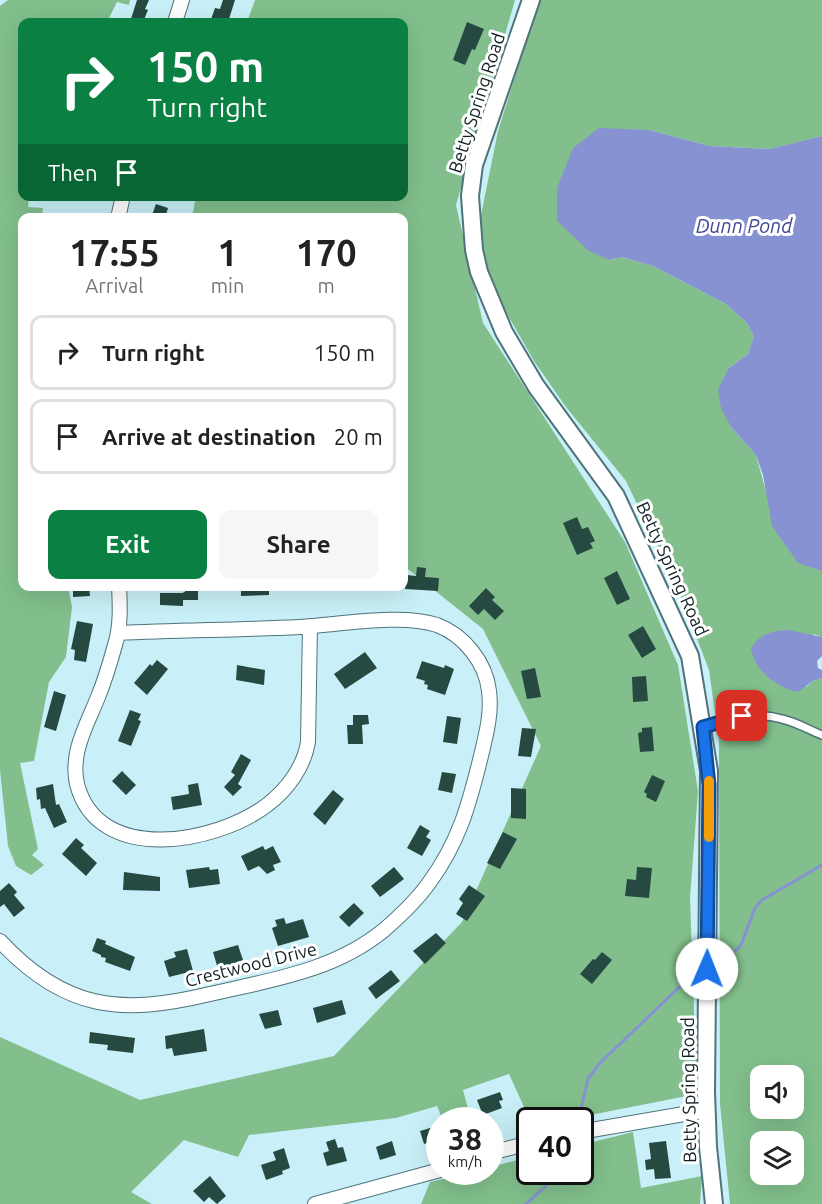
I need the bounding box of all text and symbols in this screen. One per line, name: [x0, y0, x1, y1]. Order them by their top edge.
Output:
street label: Betty Spring Road: [444, 30, 508, 175]
icon: right: [48, 42, 126, 120]
text: 150 m: [147, 43, 264, 90]
text: Turn right: [147, 92, 267, 122]
icon: arrive: [110, 156, 143, 189]
text: Then: [48, 160, 98, 185]
water label: Dunn Pond: [696, 214, 793, 237]
text: 17:55: [69, 232, 159, 273]
text: 1: [217, 232, 238, 273]
text: 170: [296, 232, 357, 273]
text: Arrival: [85, 274, 144, 297]
text: min: [211, 274, 244, 297]
text: m: [318, 274, 335, 297]
icon: right: [51, 336, 84, 369]
text: Turn right: [102, 340, 204, 365]
text: 150 m: [314, 340, 375, 365]
icon: arrive: [51, 420, 84, 453]
text: Arrive at destination: [102, 424, 316, 449]
text: 20 m: [334, 424, 383, 449]
street label: Betty Spring Road: [633, 498, 713, 639]
button: Exit: [48, 510, 207, 579]
button: Share: [219, 510, 378, 579]
pin: [716, 690, 767, 741]
icon: arrive: [725, 699, 758, 732]
position arrow: [675, 937, 739, 1001]
street label: Crestwood Drive: [183, 938, 319, 990]
street label: Betty Spring Road: [677, 1017, 699, 1163]
map controls: [750, 1065, 804, 1185]
button: sound: [750, 1065, 804, 1119]
speed limit sign: 40: [516, 1107, 594, 1185]
text: 38: [448, 1122, 482, 1156]
button: layers: [750, 1131, 804, 1185]
text: km/h: [448, 1153, 482, 1170]

